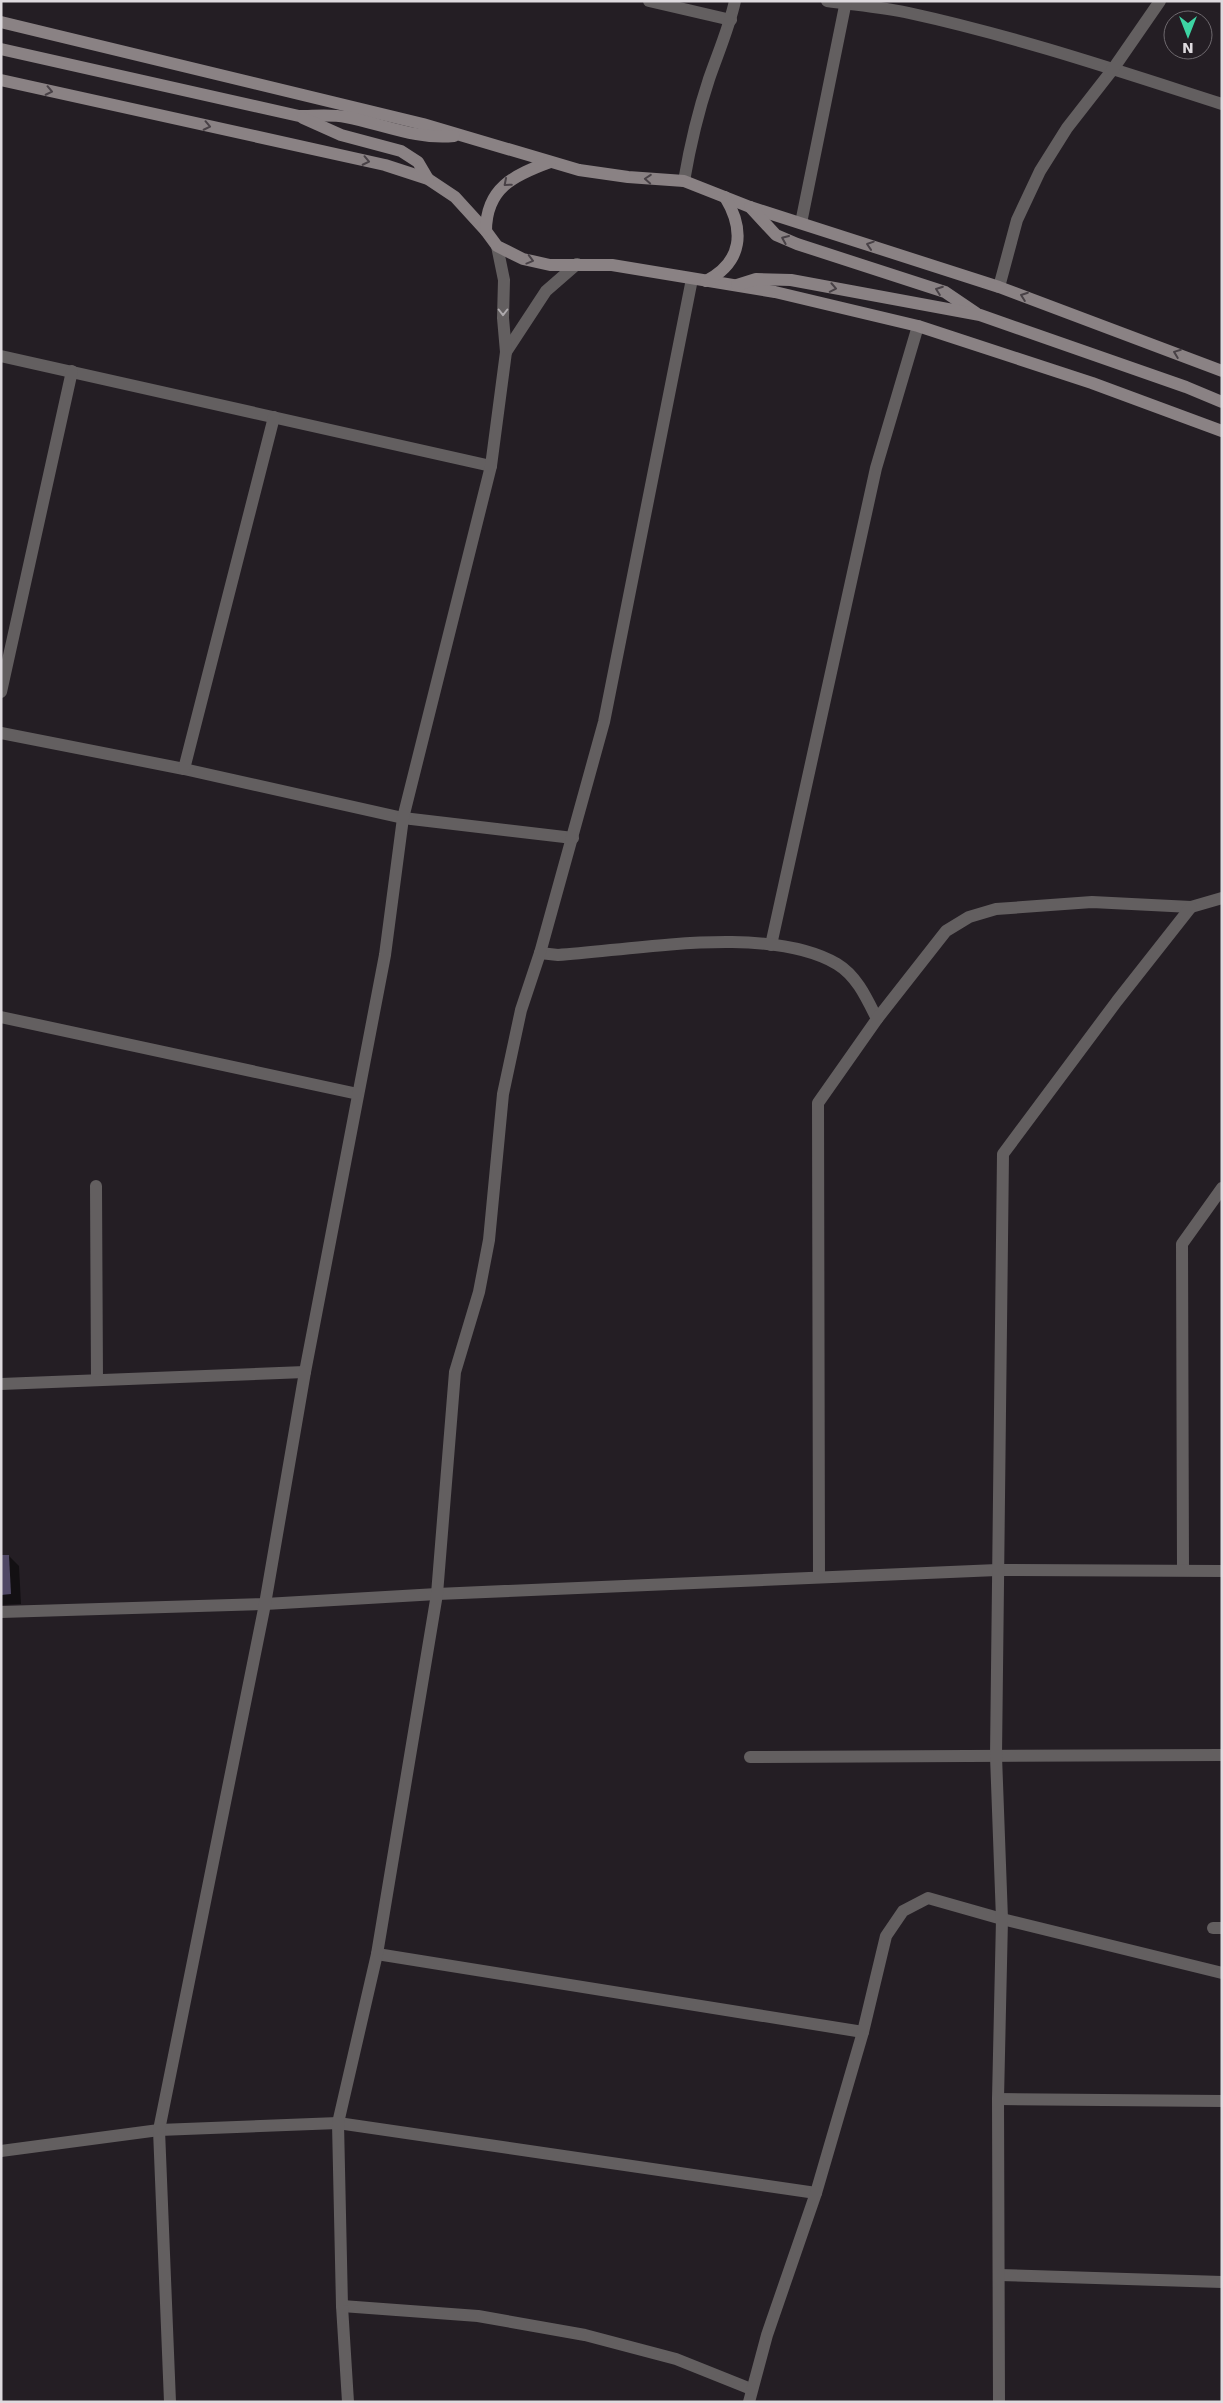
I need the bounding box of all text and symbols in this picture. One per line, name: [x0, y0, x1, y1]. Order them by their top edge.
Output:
north arrow: [1163, 10, 1213, 60]
text: N: [1182, 40, 1194, 56]
one-way arrow: [44, 85, 53, 96]
one-way arrow: [203, 120, 212, 131]
one-way arrow: [362, 155, 371, 166]
one-way arrow: [644, 173, 652, 184]
one-way arrow: [503, 178, 512, 187]
one-way arrow: [781, 234, 790, 245]
one-way arrow: [866, 241, 875, 251]
one-way arrow: [525, 254, 534, 265]
one-way arrow: [829, 282, 838, 293]
one-way arrow: [935, 286, 944, 296]
one-way arrow: [1020, 292, 1029, 302]
one-way arrow: [498, 308, 508, 316]
one-way arrow: [1173, 349, 1181, 359]

